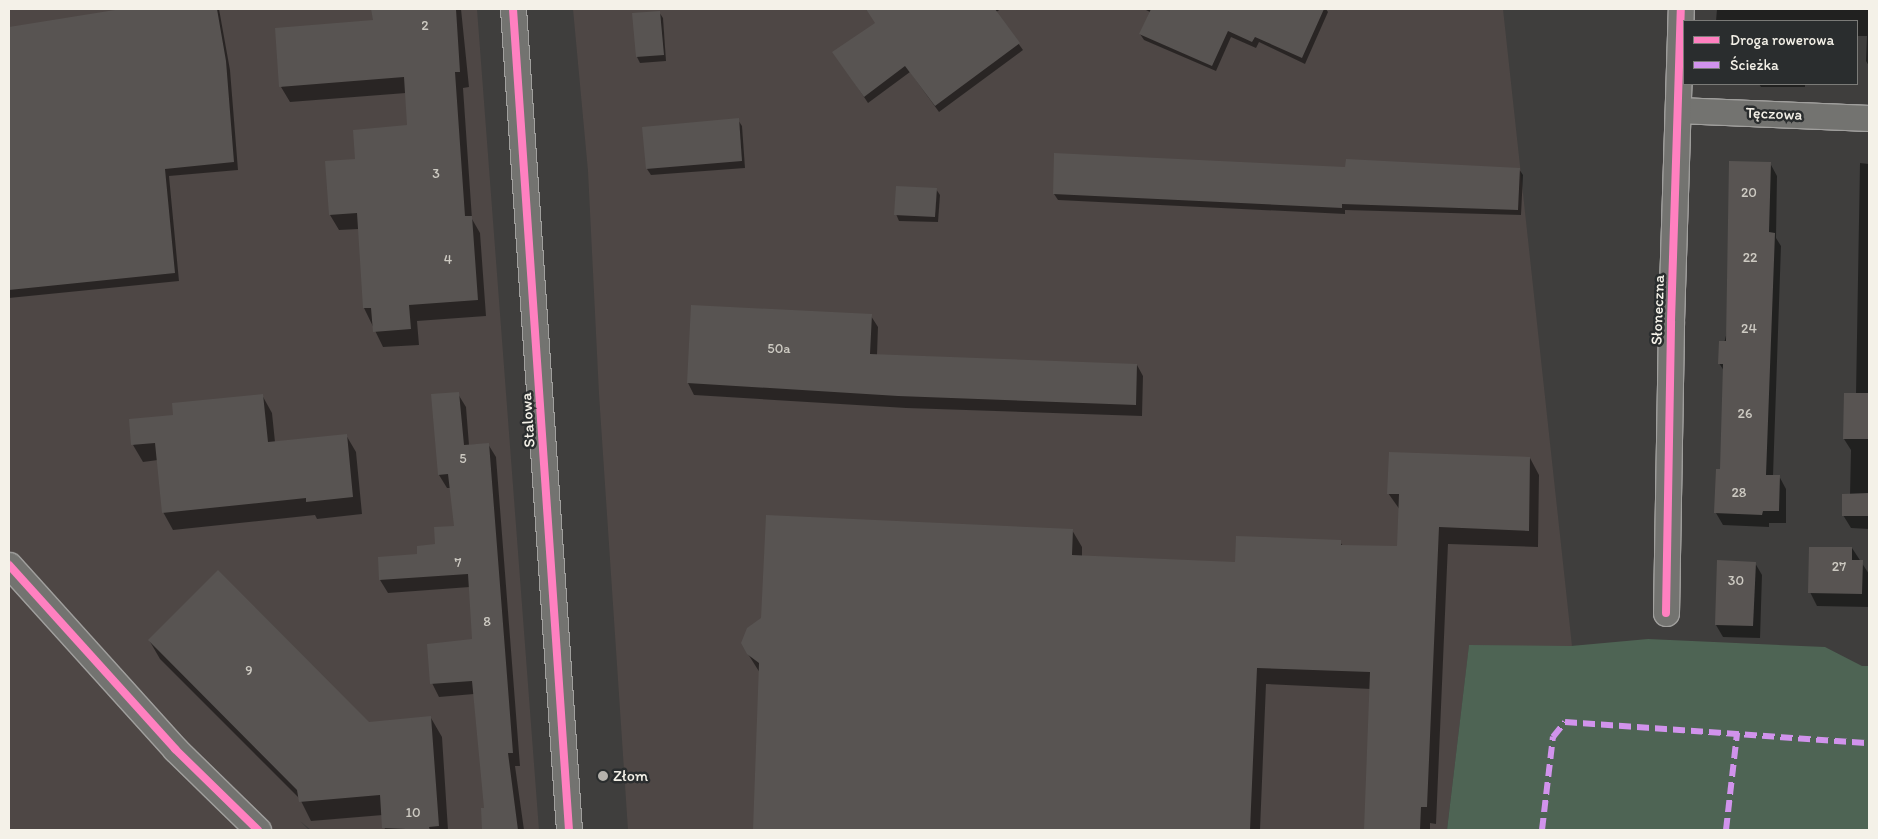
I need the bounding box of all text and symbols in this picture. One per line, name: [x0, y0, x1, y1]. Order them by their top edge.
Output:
house number: 2: [421, 18, 429, 34]
legend: [1683, 20, 1858, 85]
text: Droga rowerowa: [1730, 31, 1834, 49]
text: Ścieżka: [1730, 56, 1779, 74]
street label: Tęczowa: [1745, 103, 1803, 125]
house number: 3: [432, 166, 440, 182]
house number: 20: [1741, 185, 1757, 201]
house number: 22: [1743, 250, 1757, 266]
house number: 4: [444, 252, 452, 268]
street label: Słoneczna: [1647, 274, 1669, 346]
house number: 24: [1741, 321, 1757, 337]
house number: 50a: [767, 341, 791, 357]
street label: Stalowa: [516, 392, 540, 448]
house number: 26: [1738, 406, 1752, 422]
house number: 5: [459, 451, 467, 467]
house number: 28: [1731, 485, 1747, 501]
house number: 7: [455, 555, 461, 571]
house number: 27: [1832, 559, 1846, 575]
house number: 30: [1728, 573, 1744, 589]
house number: 8: [483, 614, 491, 630]
house number: 9: [245, 663, 253, 679]
place label: Złom: [613, 766, 648, 786]
marker: Złom: [597, 770, 609, 782]
house number: 10: [405, 805, 421, 821]

